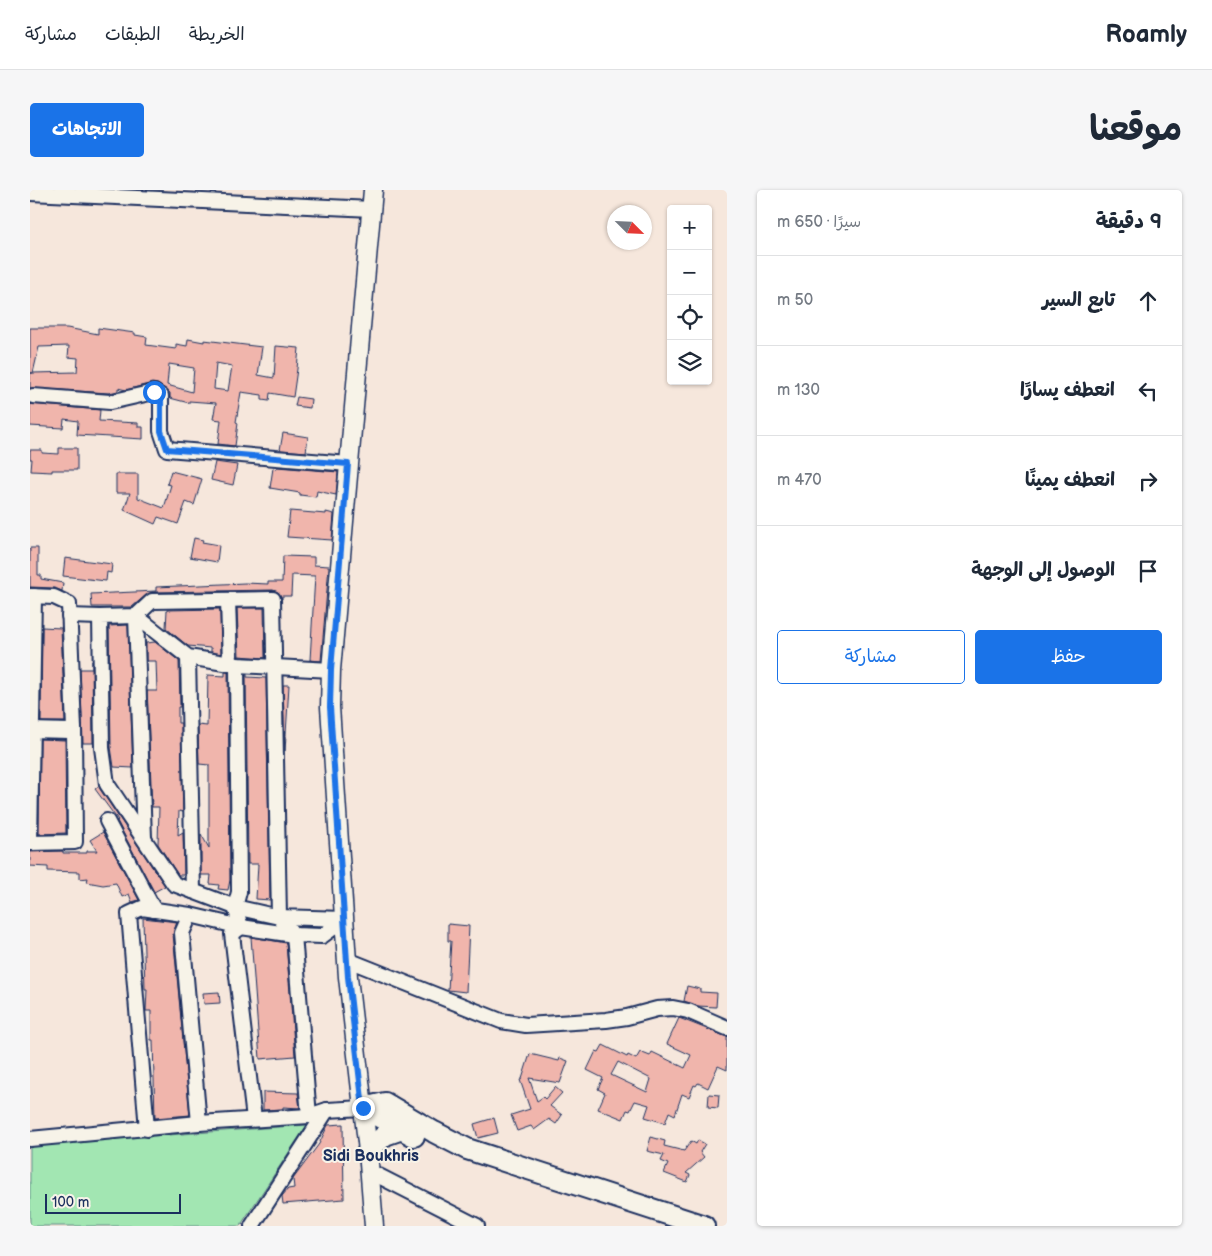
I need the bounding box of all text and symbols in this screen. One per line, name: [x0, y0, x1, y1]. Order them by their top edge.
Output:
text: Roamly: [1106, 20, 1187, 49]
text: مشاركة: [25, 24, 77, 45]
text: الطبقات: [105, 24, 161, 45]
text: الخريطة: [189, 24, 245, 45]
button: الاتجاهات: [30, 103, 144, 157]
text: موقعنا: [1089, 108, 1182, 151]
north arrow: [607, 205, 652, 250]
map controls: [667, 205, 712, 385]
button: +: [667, 205, 712, 250]
text: 9 دقيقة: [1096, 209, 1162, 234]
text: سيرًا · 650 m: [777, 213, 861, 232]
button: −: [667, 250, 712, 295]
icon: ahead: [1134, 287, 1162, 315]
text: تابع السير: [1042, 289, 1115, 312]
text: 50 m: [777, 291, 813, 310]
button: locate: [667, 295, 712, 340]
button: layers: [667, 340, 712, 385]
icon: left: [1134, 377, 1162, 405]
text: انعطف يسارًا: [1020, 379, 1115, 402]
route start: [143, 381, 166, 404]
text: 130 m: [777, 381, 820, 400]
icon: right: [1134, 467, 1162, 495]
text: انعطف يمينًا: [1025, 469, 1115, 492]
text: 470 m: [777, 471, 822, 490]
icon: arrive: [1134, 557, 1162, 585]
text: الوصول إلى الوجهة: [971, 559, 1115, 582]
button: مشاركة: [777, 630, 965, 684]
button: حفظ: [975, 630, 1162, 684]
route end: [352, 1097, 375, 1120]
district label: Sidi Boukhris: [323, 1147, 419, 1166]
scale bar: [45, 1191, 181, 1214]
text: 100 m: [52, 1194, 89, 1211]

